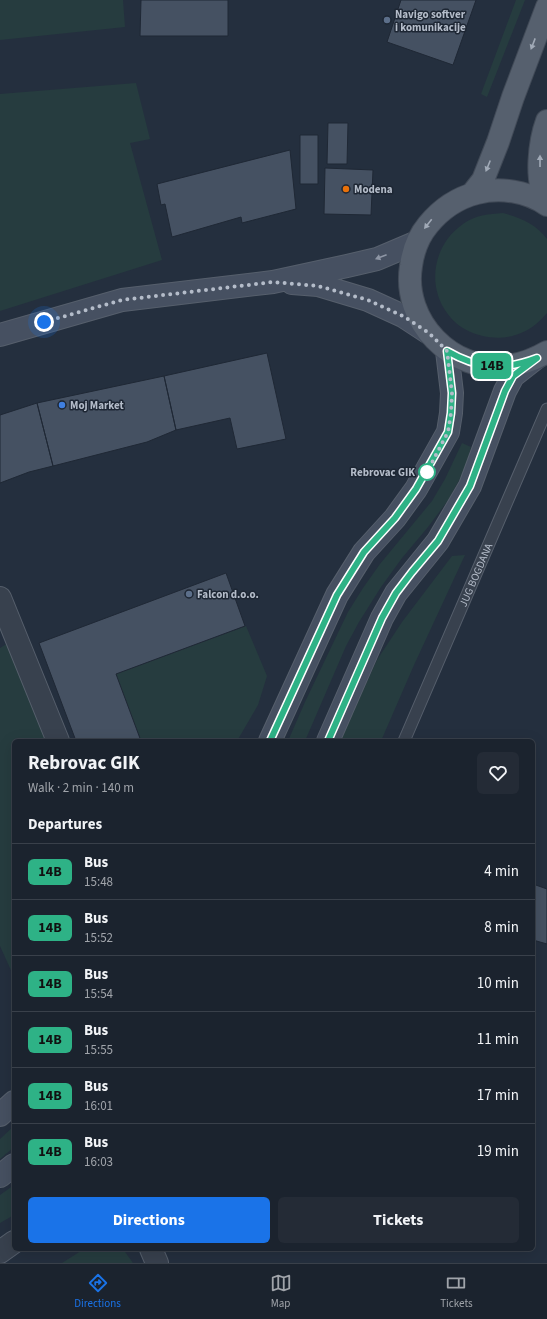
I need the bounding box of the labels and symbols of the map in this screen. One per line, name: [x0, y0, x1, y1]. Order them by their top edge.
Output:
place label: Navigo softver i komunikacije: [395, 7, 466, 35]
marker: Navigo softver i komunikacije: [382, 15, 392, 25]
one-way arrow: [530, 38, 536, 50]
one-way arrow: [537, 154, 543, 167]
one-way arrow: [485, 160, 491, 172]
place label: Modena: [354, 182, 393, 197]
marker: Modena: [341, 184, 351, 194]
one-way arrow: [424, 219, 433, 230]
one-way arrow: [374, 254, 386, 260]
your location: [34, 312, 54, 332]
line badge: 14B: [469, 353, 515, 379]
place label: Moj Market: [70, 398, 125, 413]
marker: Moj Market: [57, 400, 67, 410]
marker: Rebrovac GIK: [418, 463, 436, 481]
place label: Rebrovac GIK: [350, 465, 415, 480]
street label: JUG BOGDANA: [456, 541, 496, 609]
place label: Falcon d.o.o.: [197, 587, 259, 602]
marker: Falcon d.o.o.: [184, 589, 194, 599]

